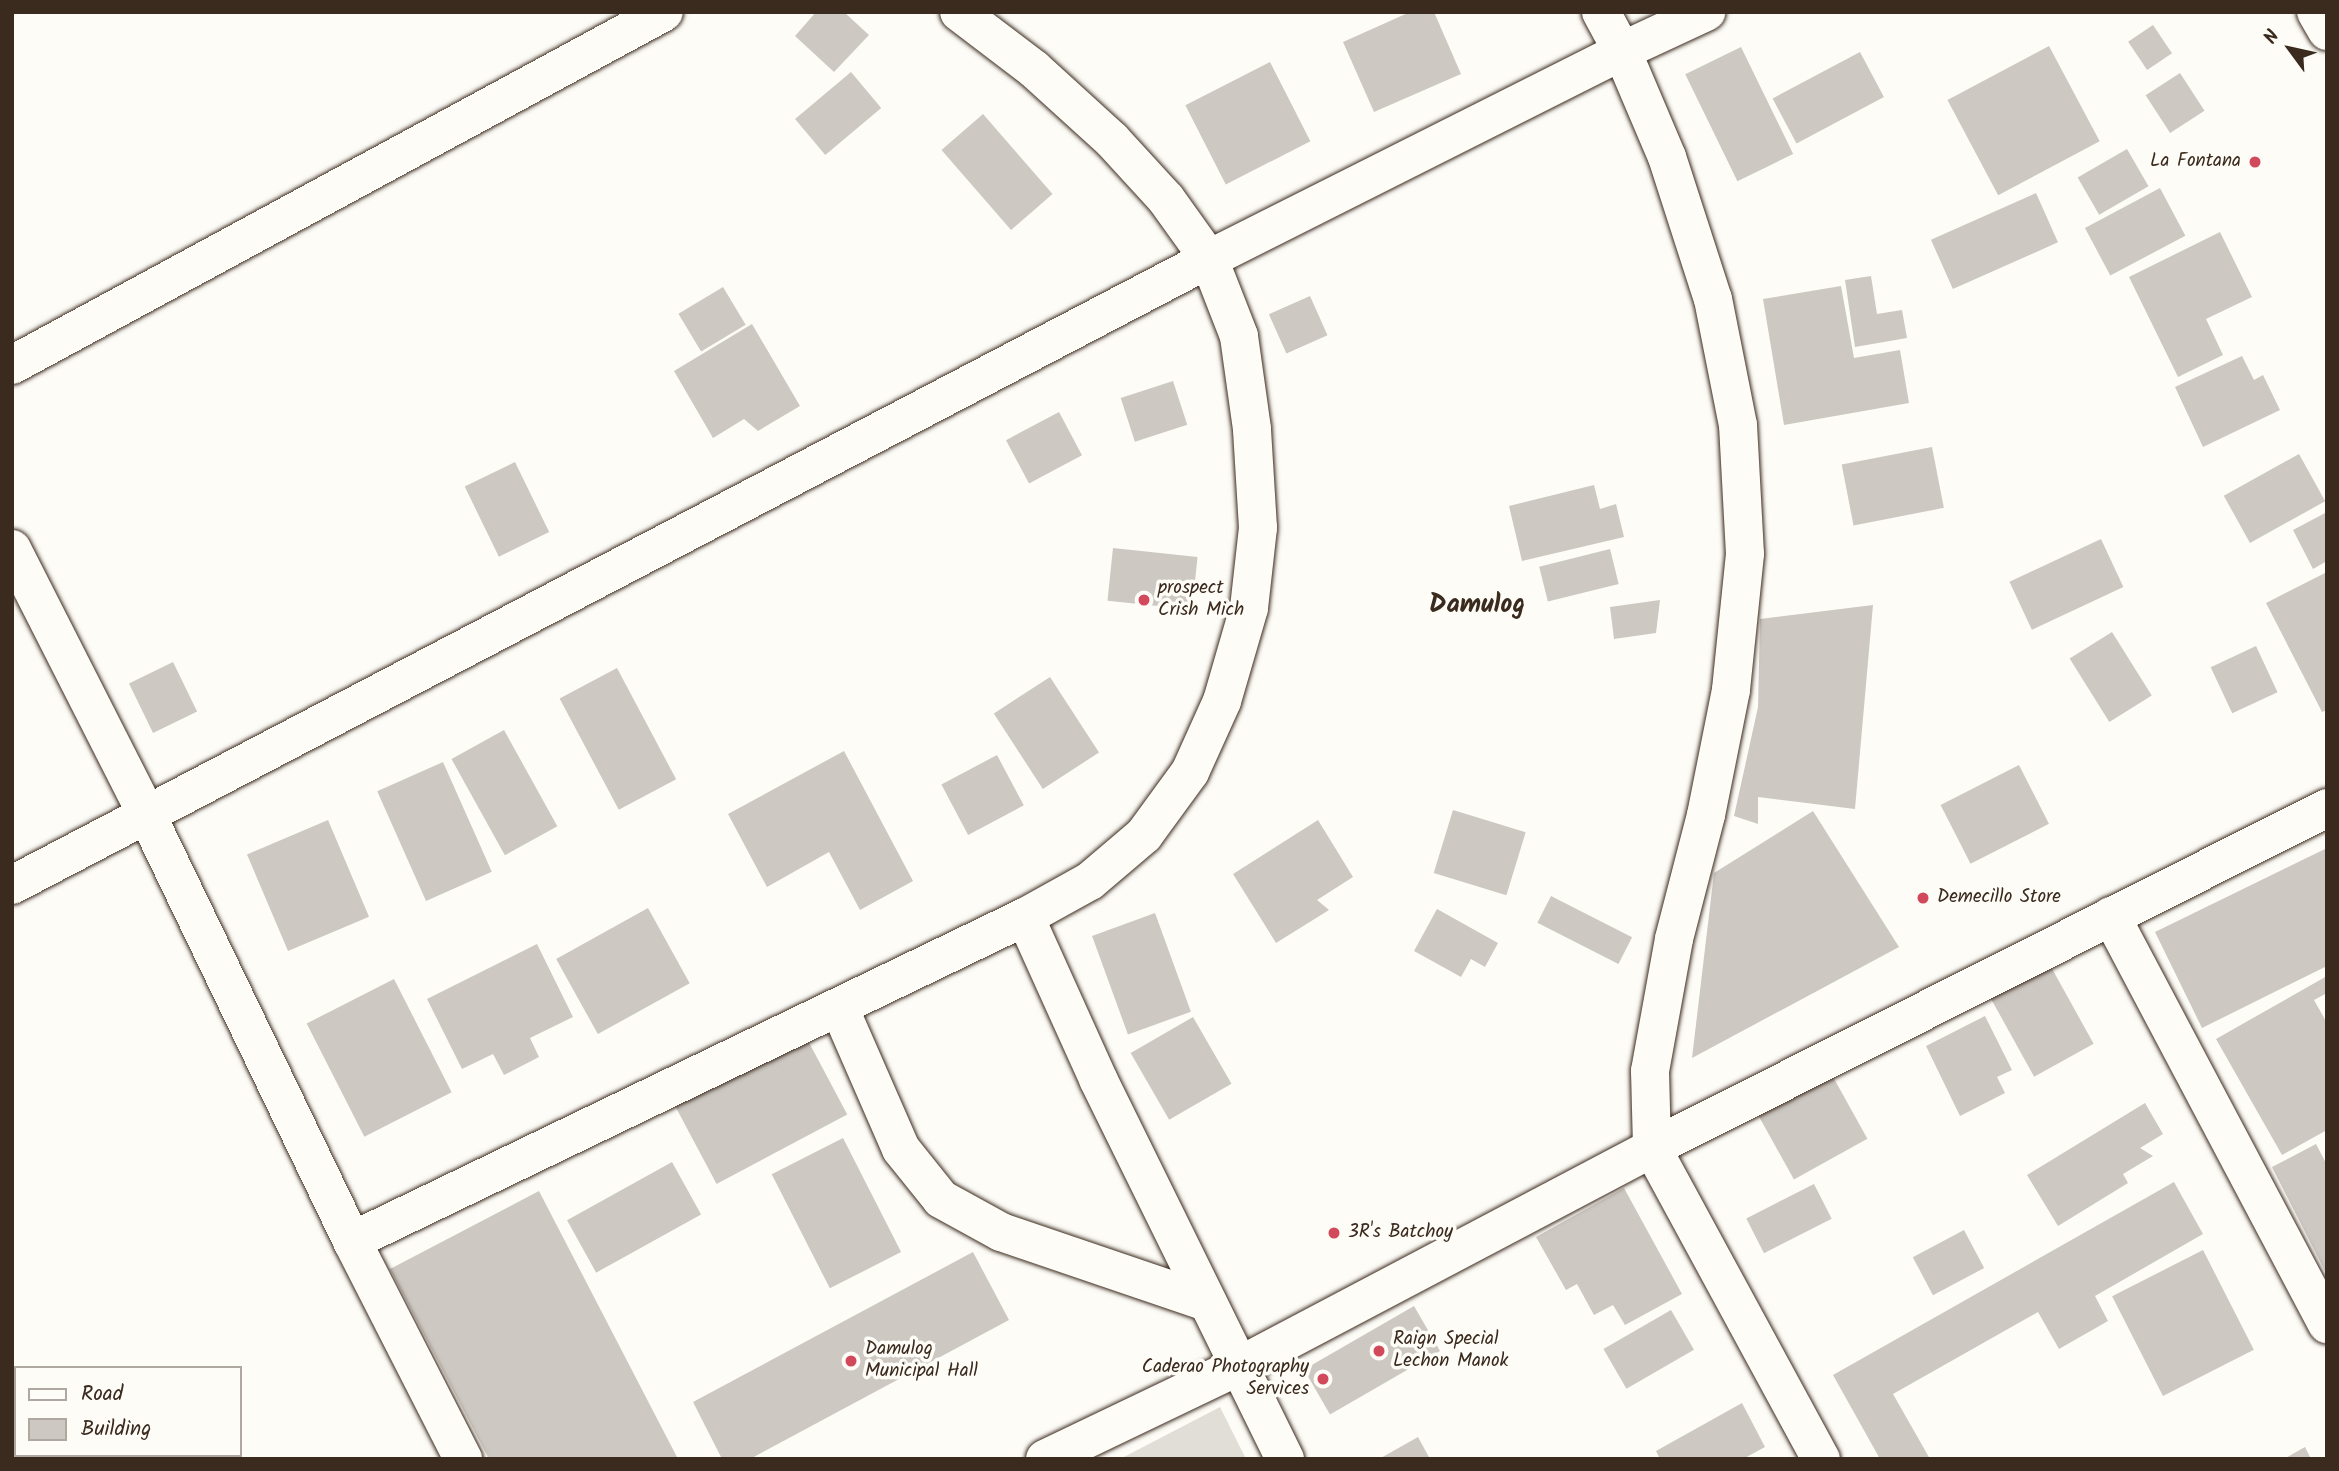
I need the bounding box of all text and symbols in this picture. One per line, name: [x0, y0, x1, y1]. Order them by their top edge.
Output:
north arrow: [2255, 14, 2325, 84]
text: N: [2257, 24, 2288, 51]
place label: La Fontana: [2150, 151, 2241, 173]
marker: La Fontana: [2247, 154, 2263, 170]
place label: prospect Crish Mich: [1158, 578, 1244, 622]
district label: Damulog: [1429, 590, 1525, 622]
marker: prospect Crish Mich: [1136, 592, 1152, 608]
place label: Demecillo Store: [1937, 887, 2061, 909]
marker: Demecillo Store: [1915, 890, 1931, 906]
place label: 3R's Batchoy: [1348, 1222, 1453, 1244]
marker: 3R's Batchoy: [1326, 1225, 1342, 1241]
place label: Raign Special Lechon Manok: [1393, 1329, 1508, 1373]
place label: Damulog Municipal Hall: [865, 1339, 978, 1383]
marker: Raign Special Lechon Manok: [1371, 1343, 1387, 1359]
marker: Damulog Municipal Hall: [843, 1353, 859, 1369]
place label: Caderao Photography Services: [1142, 1357, 1309, 1401]
legend: [14, 1366, 242, 1457]
marker: Caderao Photography Services: [1315, 1371, 1331, 1387]
text: Road: [81, 1378, 123, 1411]
text: Building: [81, 1413, 151, 1446]

